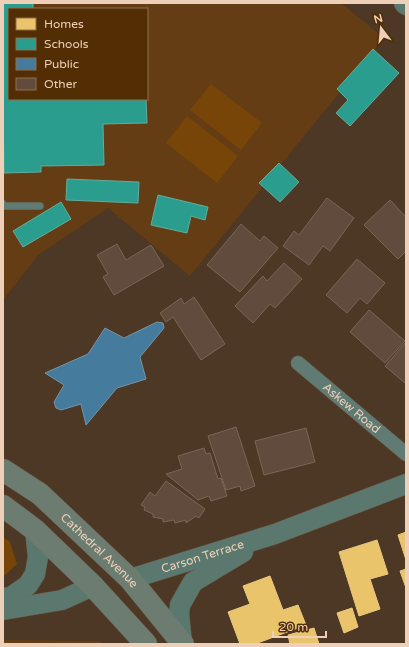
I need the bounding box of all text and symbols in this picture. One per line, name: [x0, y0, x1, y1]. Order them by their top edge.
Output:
legend: [8, 8, 148, 100]
north arrow: [361, 8, 401, 48]
text: N: [372, 11, 384, 26]
text: Homes: [44, 17, 84, 31]
text: Schools: [44, 37, 89, 51]
text: Public: [44, 57, 79, 71]
text: Other: [44, 77, 77, 91]
street label: Askew Road: [320, 380, 383, 436]
street label: Cathedral Avenue: [58, 510, 141, 591]
street label: Carson Terrace: [160, 537, 246, 576]
scale bar: [273, 613, 326, 639]
text: 20 m: [279, 620, 308, 634]

